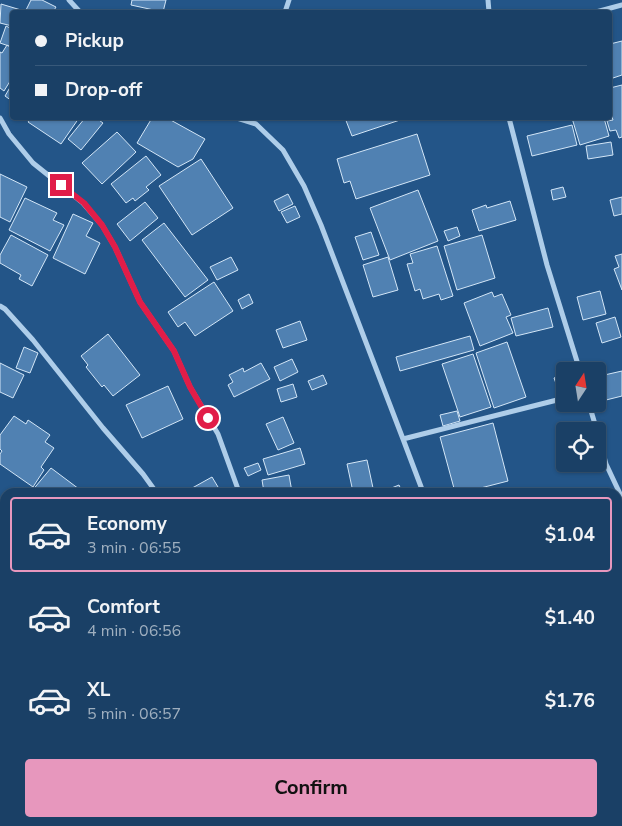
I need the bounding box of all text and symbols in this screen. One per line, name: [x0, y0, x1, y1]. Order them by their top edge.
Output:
text: Pickup: [65, 28, 124, 54]
text: Drop-off: [65, 77, 142, 103]
route end: [50, 174, 72, 196]
north arrow: [556, 362, 606, 412]
map controls: [556, 362, 606, 472]
route start: [197, 407, 219, 429]
button: locate: [556, 422, 606, 472]
text: Economy: [87, 511, 167, 537]
icon: car: [27, 512, 72, 557]
text: $1.04: [545, 522, 595, 548]
text: 3 min · 06:55: [87, 537, 181, 559]
text: Comfort: [87, 594, 160, 620]
icon: car: [27, 595, 72, 640]
text: $1.40: [545, 605, 595, 631]
text: 4 min · 06:56: [87, 620, 181, 642]
text: XL: [87, 677, 110, 703]
icon: car: [27, 678, 72, 723]
text: $1.76: [545, 688, 595, 714]
text: 5 min · 06:57: [87, 703, 181, 725]
button: Confirm: [25, 759, 597, 817]

